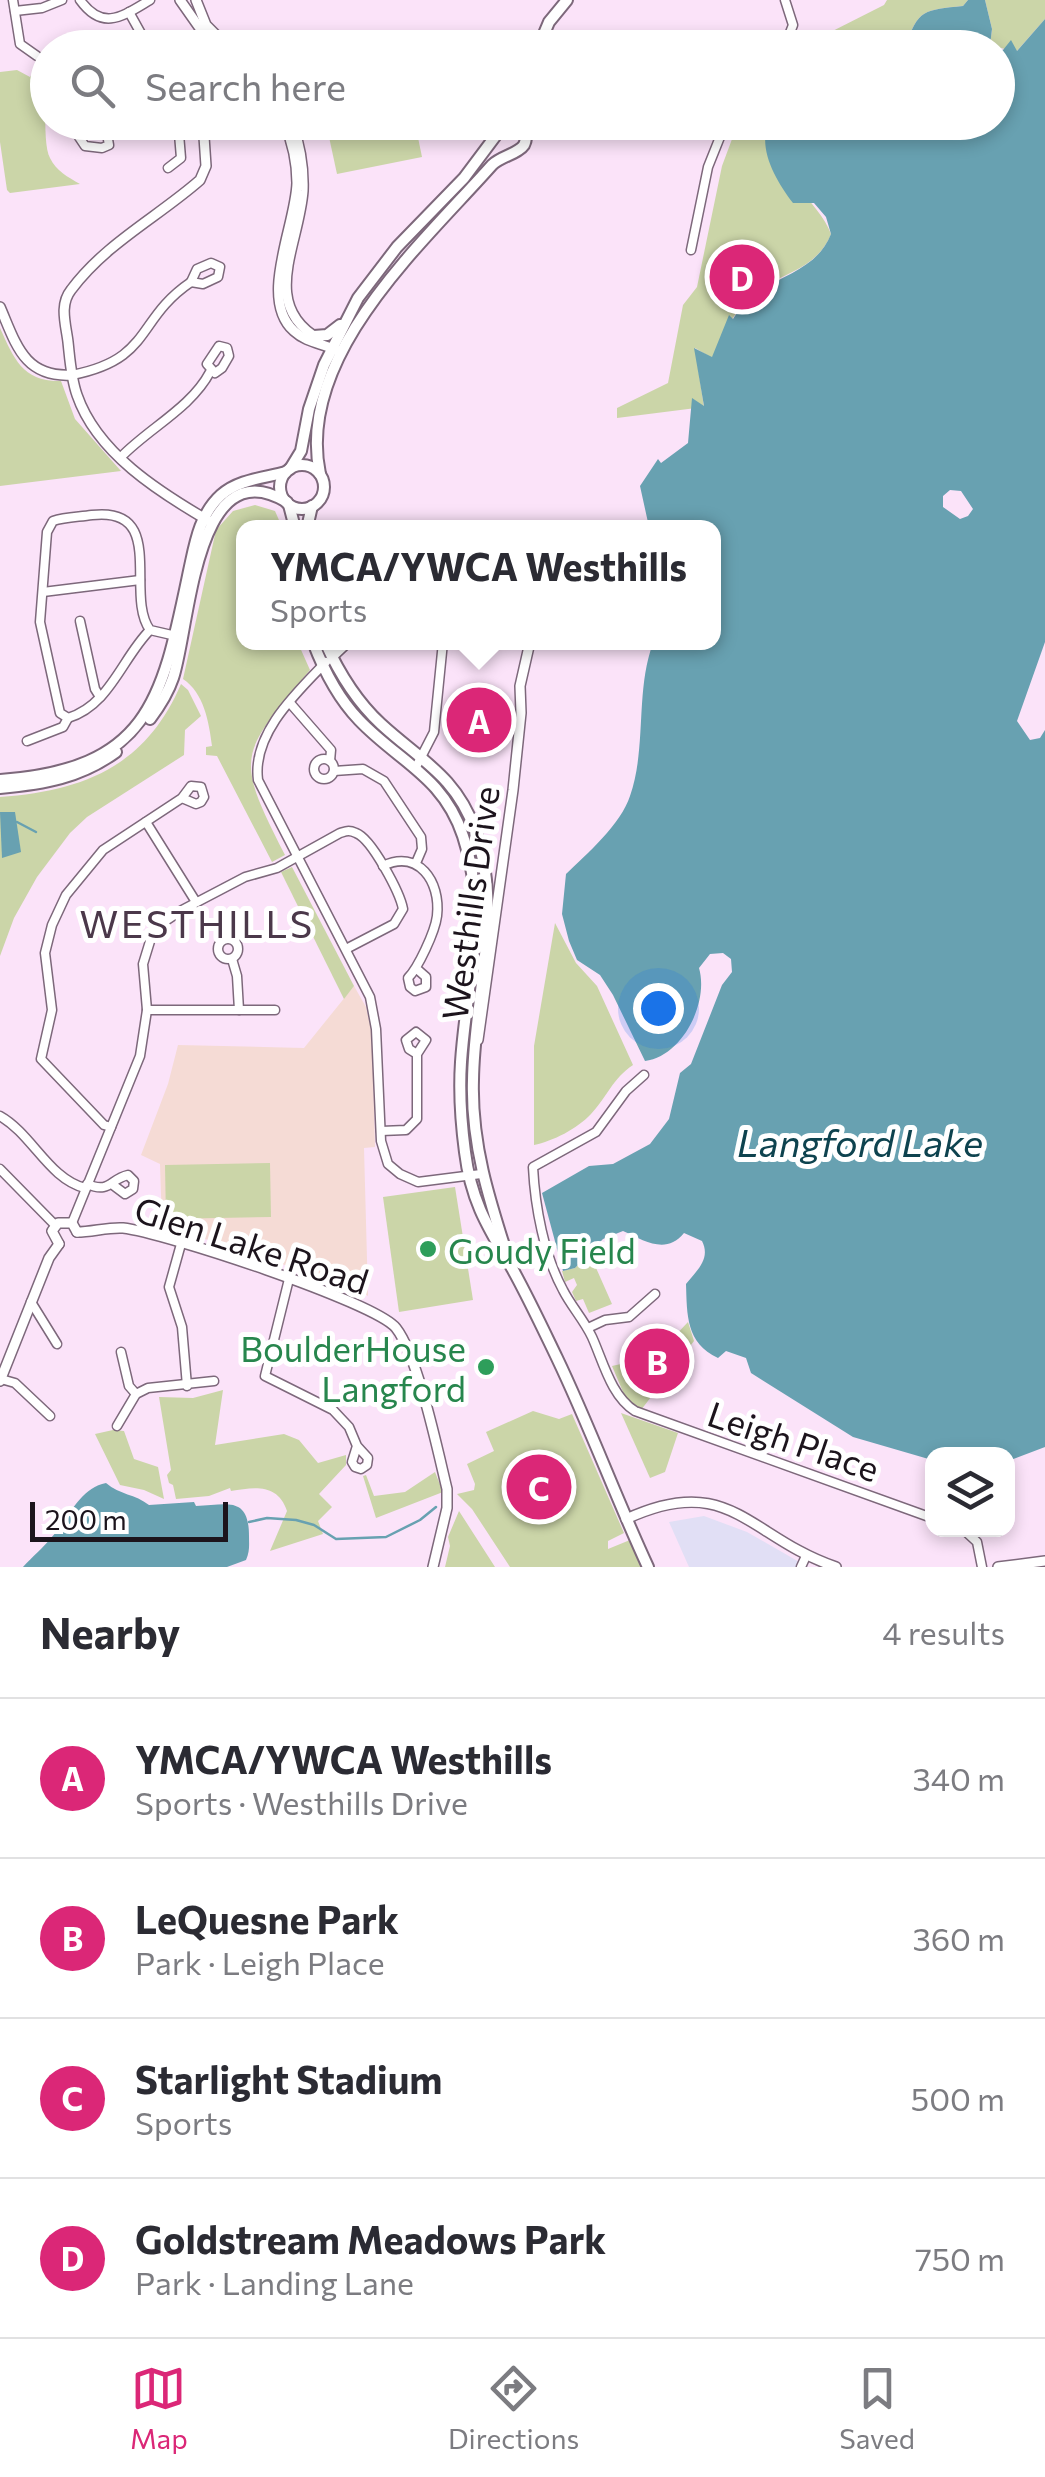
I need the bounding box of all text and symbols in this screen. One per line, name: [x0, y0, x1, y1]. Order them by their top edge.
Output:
search box: [30, 30, 1015, 140]
icon: search: [65, 58, 120, 113]
text: Search here: [145, 62, 346, 109]
pin: D: [710, 240, 774, 314]
popup: [236, 520, 721, 650]
text: YMCA/YWCA Westhills: [270, 542, 687, 589]
text: Sports: [270, 589, 367, 629]
pin: A: [446, 682, 512, 758]
street label: Westhills Drive: [431, 783, 507, 1023]
district label: WESTHILLS: [80, 899, 314, 946]
your location: [633, 983, 684, 1034]
water label: Langford Lake: [737, 1118, 983, 1165]
street label: Glen Lake Road: [130, 1186, 374, 1302]
place label: Goudy Field: [448, 1228, 636, 1271]
marker: Goudy Field: [417, 1238, 439, 1260]
pin: B: [624, 1324, 690, 1398]
place label: BoulderHouse Langford: [240, 1326, 466, 1409]
marker: BoulderHouse Langford: [475, 1356, 497, 1378]
street label: Leigh Place: [703, 1391, 885, 1489]
map controls: [925, 1447, 1015, 1537]
button: layers: [925, 1447, 1015, 1537]
pin: C: [506, 1450, 572, 1524]
scale bar: [30, 1497, 228, 1542]
text: 200 m: [45, 1502, 127, 1536]
text: Nearby: [40, 1606, 180, 1658]
text: 4 results: [882, 1612, 1005, 1652]
text: YMCA/YWCA Westhills: [135, 1735, 552, 1782]
text: A: [61, 1758, 84, 1798]
text: 340 m: [913, 1758, 1005, 1798]
text: Sports · Westhills Drive: [135, 1782, 468, 1822]
text: LeQuesne Park: [135, 1895, 399, 1942]
text: B: [62, 1918, 83, 1958]
text: 360 m: [912, 1918, 1005, 1958]
text: Park · Leigh Place: [135, 1942, 385, 1982]
text: Starlight Stadium: [135, 2055, 442, 2102]
text: C: [62, 2078, 83, 2118]
text: 500 m: [911, 2078, 1005, 2118]
text: Sports: [135, 2102, 232, 2142]
text: Goldstream Meadows Park: [135, 2215, 606, 2262]
text: D: [61, 2238, 84, 2278]
text: 750 m: [915, 2238, 1005, 2278]
text: Park · Landing Lane: [135, 2262, 414, 2302]
tab: Map: [130, 2361, 188, 2455]
tab: Directions: [448, 2361, 579, 2455]
tab: Saved: [839, 2361, 915, 2455]

